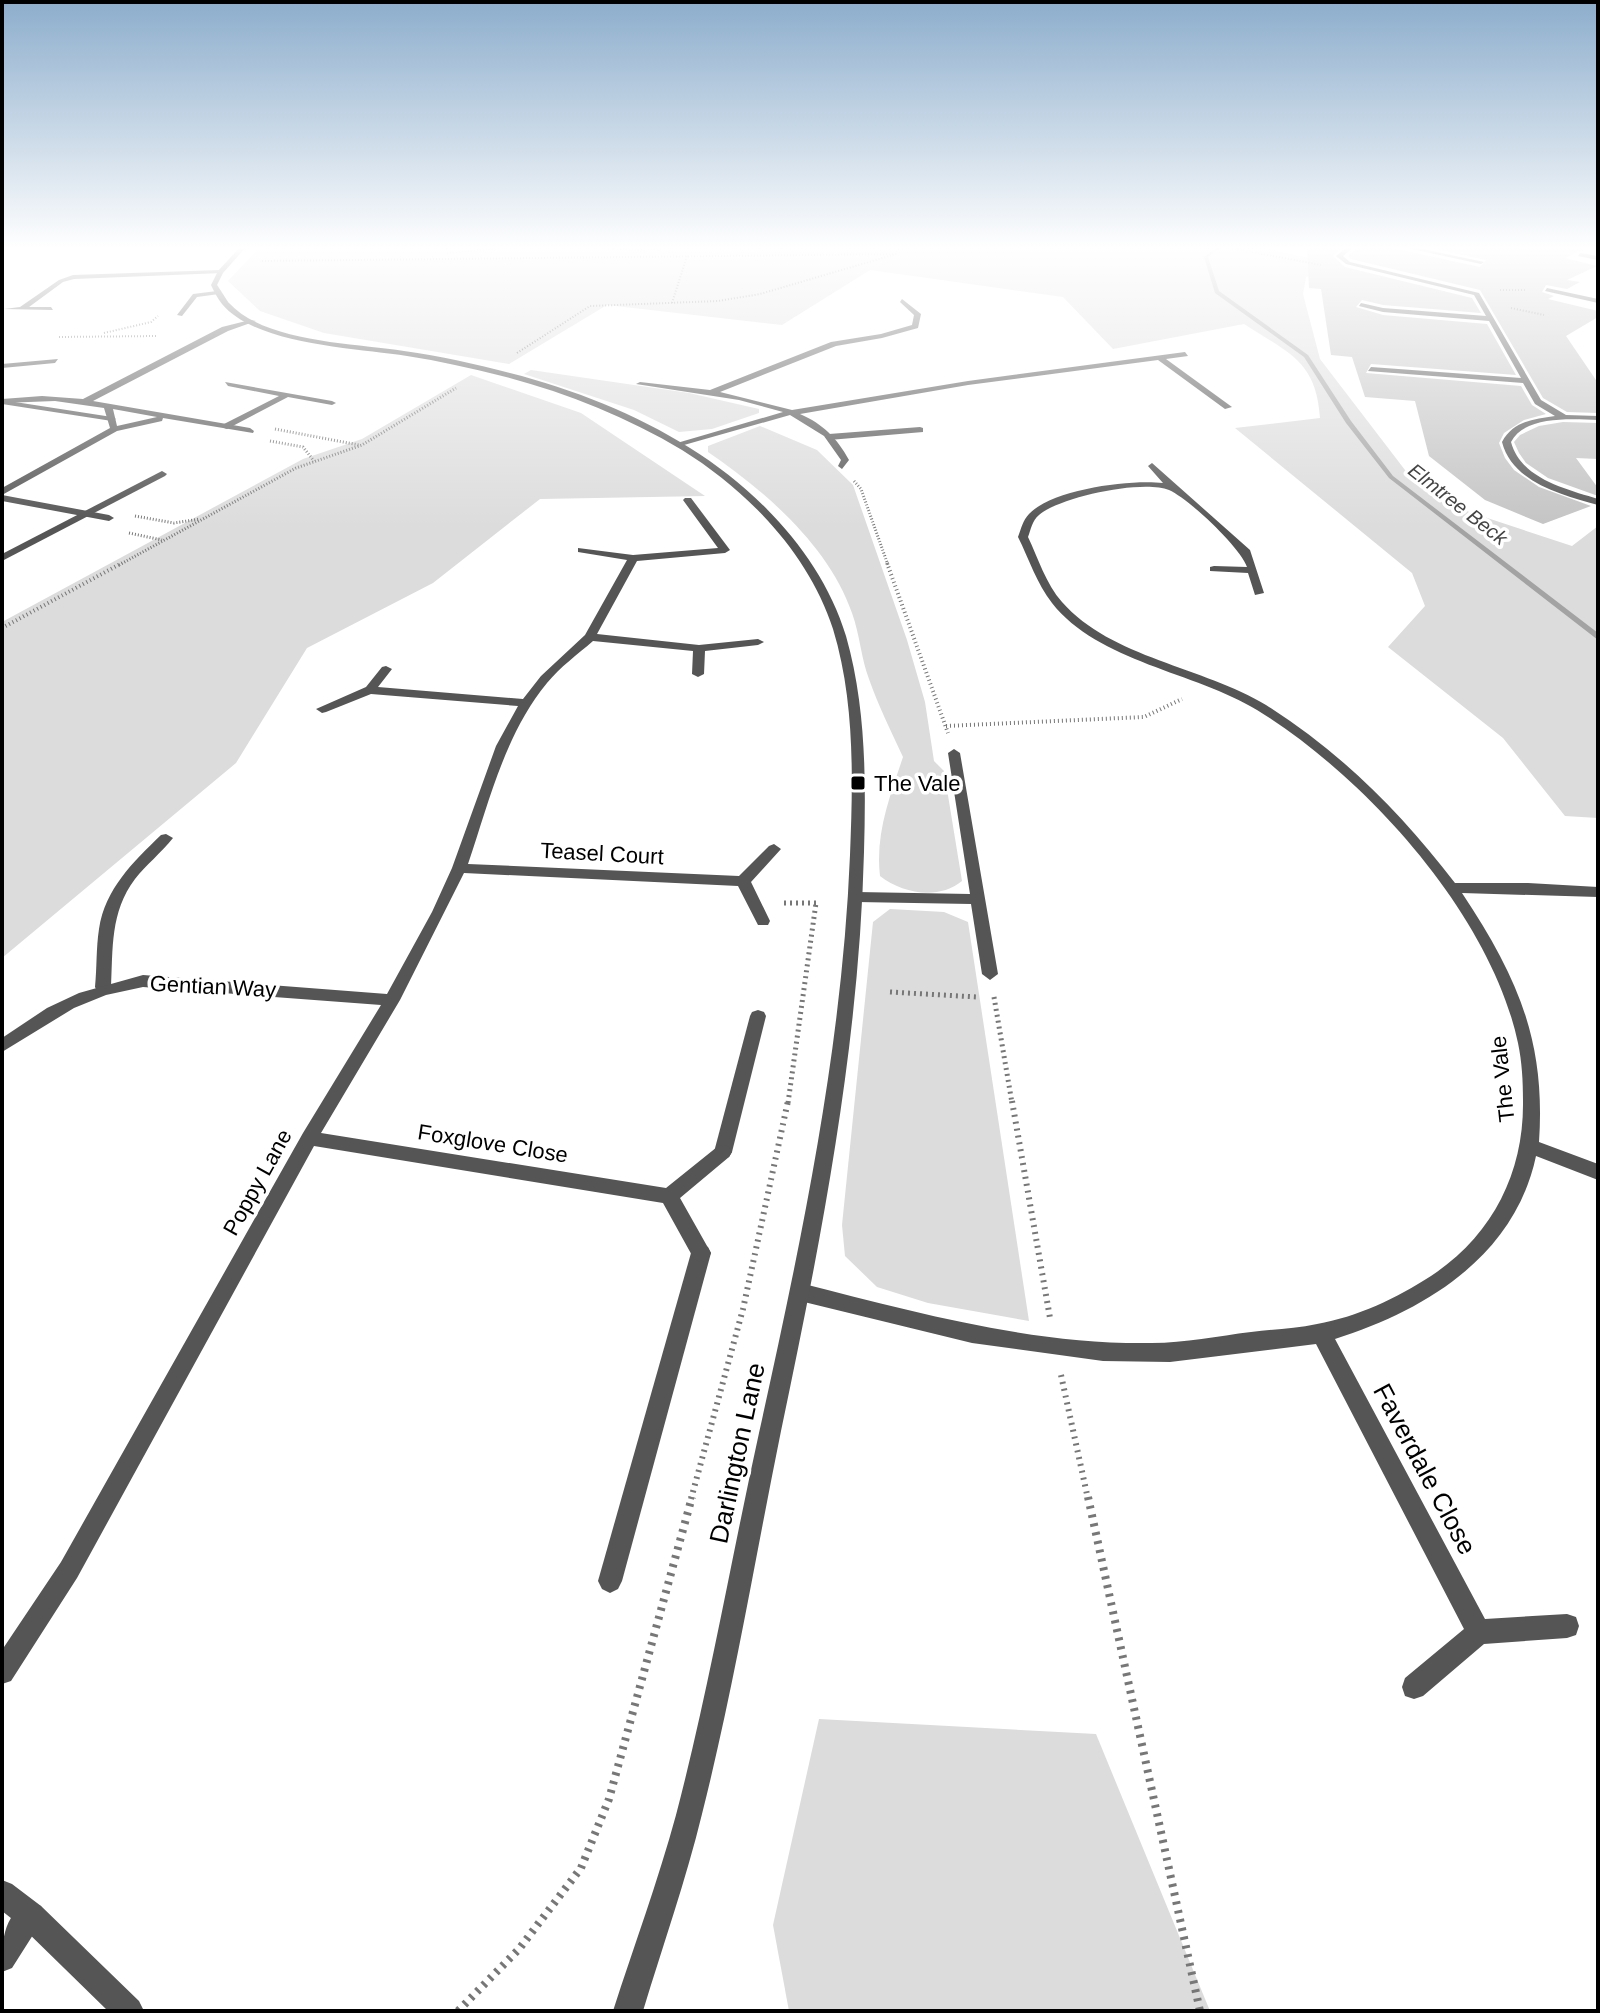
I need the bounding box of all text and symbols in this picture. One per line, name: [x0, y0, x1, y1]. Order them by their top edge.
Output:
water label: Elmtree Beck: [1404, 459, 1512, 550]
place label: The Vale: [874, 771, 960, 796]
marker: The Vale: [849, 774, 867, 792]
street label: Teasel Court: [540, 838, 664, 869]
street label: Gentian Way: [149, 971, 277, 1002]
street label: The Vale: [1486, 1035, 1519, 1123]
street label: Foxglove Close: [416, 1119, 570, 1168]
street label: Poppy Lane: [218, 1125, 297, 1240]
street label: Darlington Lane: [703, 1360, 771, 1546]
street label: Faverdale Close: [1367, 1378, 1483, 1560]

